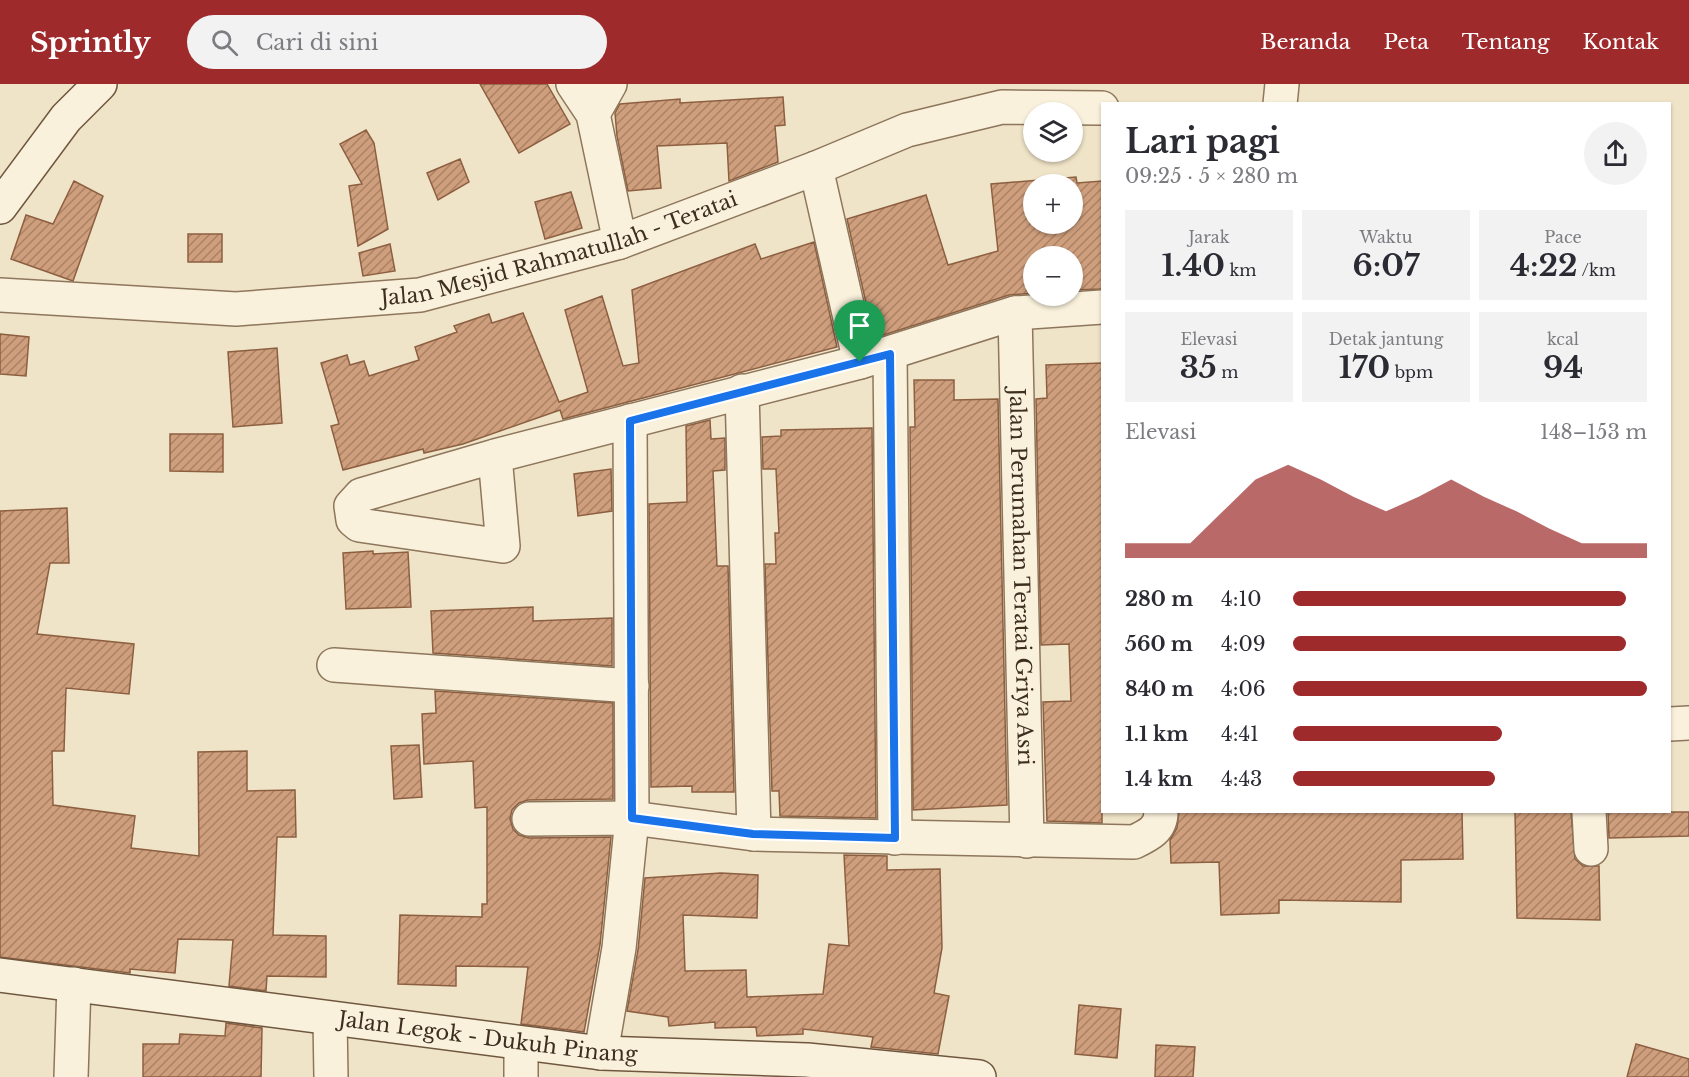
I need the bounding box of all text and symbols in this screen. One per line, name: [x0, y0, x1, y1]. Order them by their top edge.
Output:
search box: [187, 15, 607, 69]
text: Sprintly: [30, 25, 151, 60]
icon: search: [208, 26, 241, 59]
text: Cari di sini: [256, 29, 379, 56]
text: Beranda: [1260, 29, 1350, 55]
text: Peta: [1383, 29, 1429, 55]
text: Tentang: [1462, 29, 1550, 55]
text: Kontak: [1583, 29, 1659, 55]
map controls: [1023, 102, 1083, 306]
button: layers: [1023, 102, 1083, 162]
text: Lari pagi: [1125, 121, 1280, 162]
button: share: [1584, 122, 1647, 185]
text: 09:25 · 5 × 280 m: [1125, 164, 1298, 188]
button: +: [1023, 174, 1083, 234]
street label: Jalan Mesjid Rahmatullah - Teratai: [377, 186, 741, 311]
text: Jarak: [1189, 227, 1230, 247]
text: Waktu: [1360, 227, 1412, 247]
text: Pace: [1544, 227, 1582, 247]
button: −: [1023, 246, 1083, 306]
text: 1.40: [1161, 247, 1225, 284]
text: 6:07: [1353, 247, 1419, 284]
text: 4:22: [1510, 247, 1578, 284]
text: km: [1225, 260, 1257, 280]
text: /km: [1578, 260, 1616, 280]
pin: [834, 300, 885, 362]
icon: arrive: [843, 309, 876, 342]
text: Elevasi: [1181, 329, 1237, 349]
text: Detak jantung: [1329, 329, 1443, 349]
text: kcal: [1547, 329, 1579, 349]
text: 35: [1180, 349, 1217, 386]
text: 170: [1339, 349, 1390, 386]
text: 94: [1543, 349, 1583, 386]
text: m: [1217, 362, 1238, 382]
text: bpm: [1390, 362, 1433, 382]
street label: Jalan Perumahan Teratai Griya Asri: [1004, 385, 1038, 766]
text: Elevasi: [1125, 420, 1196, 444]
text: 148–153 m: [1540, 420, 1647, 444]
text: 280 m: [1125, 587, 1193, 611]
text: 4:10: [1221, 587, 1262, 611]
text: 560 m: [1125, 632, 1193, 656]
text: 4:09: [1221, 632, 1266, 656]
text: 840 m: [1125, 677, 1194, 701]
text: 4:06: [1221, 677, 1266, 701]
text: 1.1 km: [1125, 722, 1188, 746]
text: 4:41: [1221, 722, 1259, 746]
text: 1.4 km: [1125, 767, 1193, 791]
text: 4:43: [1221, 767, 1262, 791]
street label: Jalan Legok - Dukuh Pinang: [334, 1006, 638, 1067]

